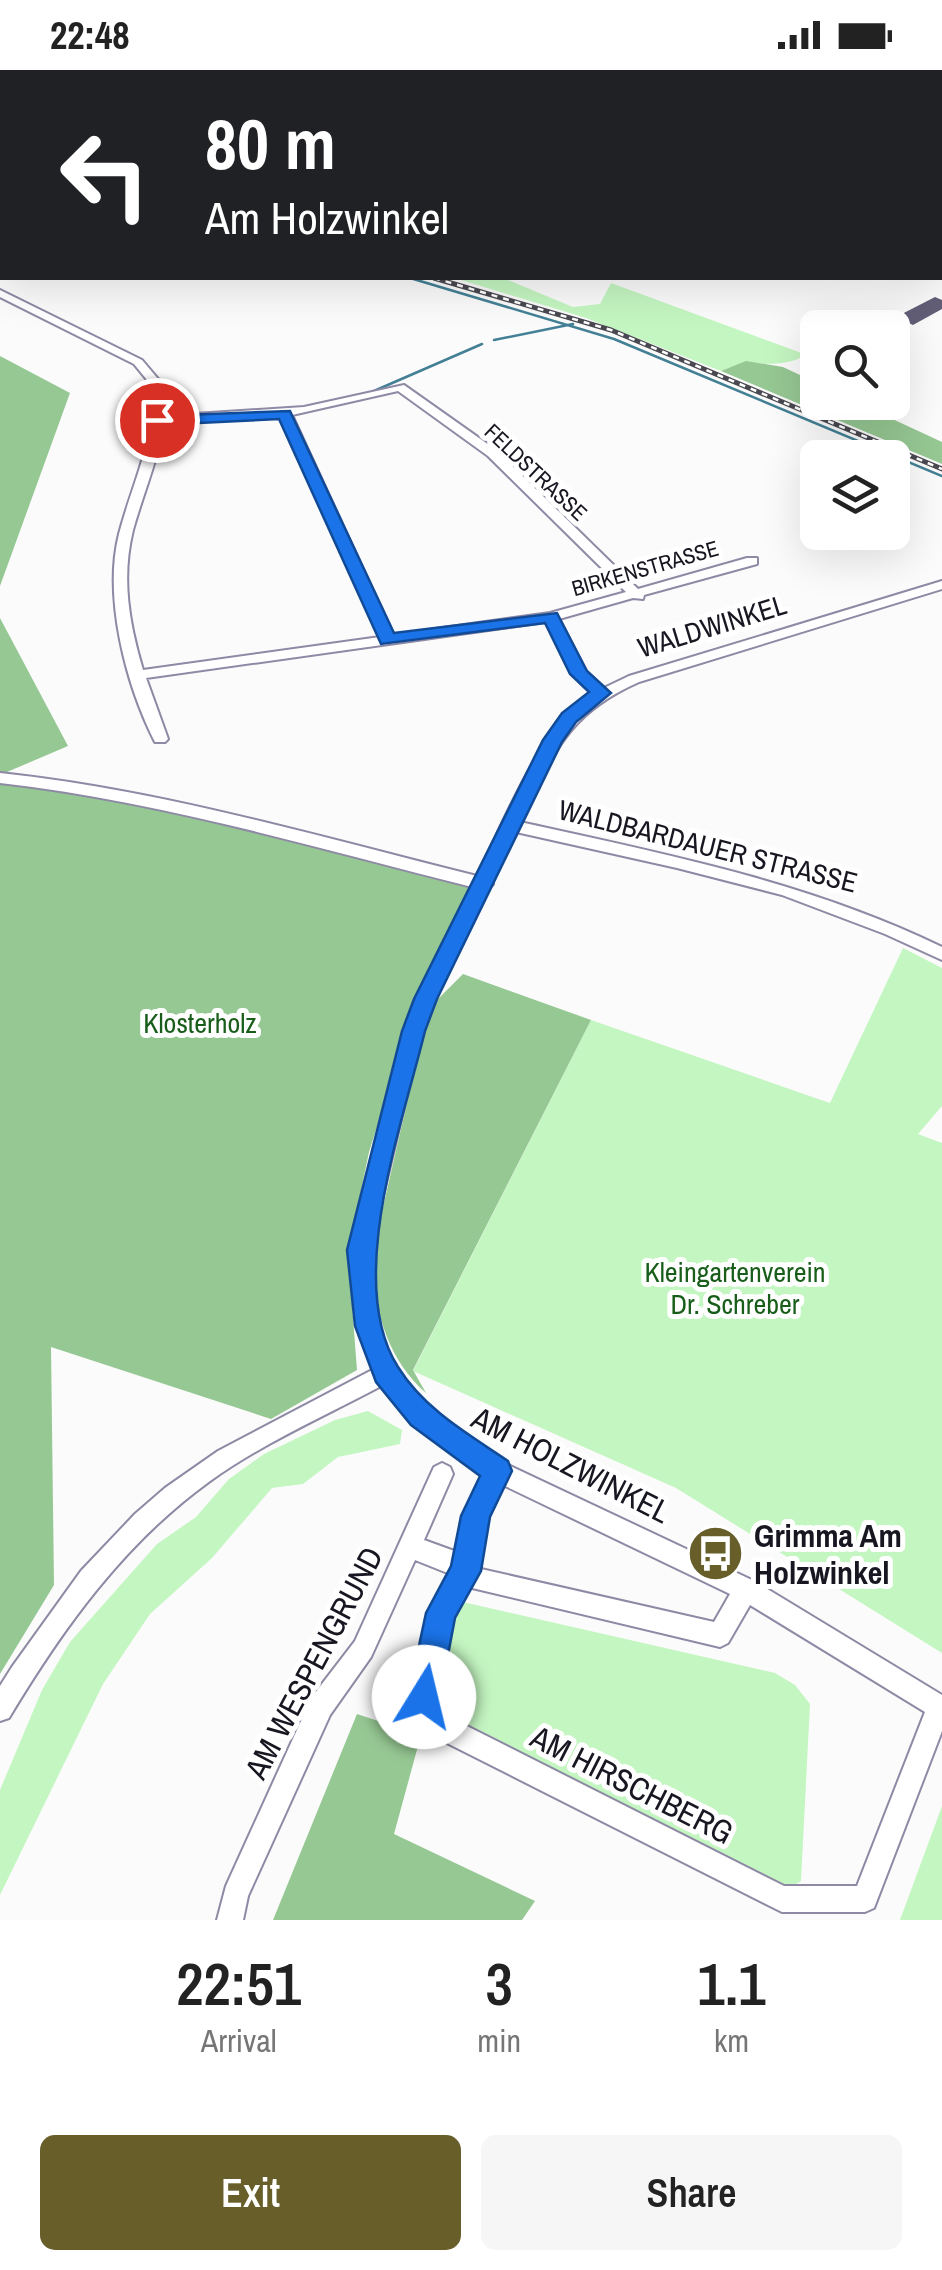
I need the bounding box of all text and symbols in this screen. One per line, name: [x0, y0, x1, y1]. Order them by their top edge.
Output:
text: 22:48: [50, 10, 130, 61]
text: 80 m: [205, 97, 336, 191]
icon: left: [40, 110, 170, 240]
text: Am Holzwinkel: [205, 187, 449, 248]
map controls: [800, 310, 910, 550]
button: search: [800, 310, 910, 420]
pin: [115, 378, 200, 463]
icon: arrive: [130, 393, 185, 448]
street label: FELDSTRASSE: [478, 417, 594, 527]
button: layers: [800, 440, 910, 550]
street label: BIRKENSTRASSE: [568, 533, 722, 603]
street label: WALDWINKEL: [633, 585, 791, 667]
street label: WALDBARDAUER STRASSE: [555, 790, 861, 902]
park label: Klosterholz: [143, 1004, 257, 1042]
park label: Kleingartenverein Dr. Schreber: [644, 1253, 826, 1323]
street label: AM HOLZWINKEL: [464, 1396, 678, 1533]
place label: Grimma Am Holzwinkel: [754, 1514, 902, 1594]
bus stop icon: Grimma Am Holzwinkel: [685, 1524, 745, 1584]
street label: AM WESPENGRUND: [234, 1539, 393, 1787]
position arrow: [372, 1645, 476, 1749]
street label: AM HIRSCHBERG: [523, 1715, 741, 1854]
text: 22:51: [176, 1943, 301, 2024]
text: 3: [486, 1943, 513, 2024]
text: 1.1: [697, 1943, 766, 2024]
text: Arrival: [201, 2019, 277, 2062]
text: min: [477, 2019, 521, 2062]
text: km: [714, 2019, 749, 2062]
button: Exit: [40, 2135, 461, 2250]
button: Share: [481, 2135, 902, 2250]

